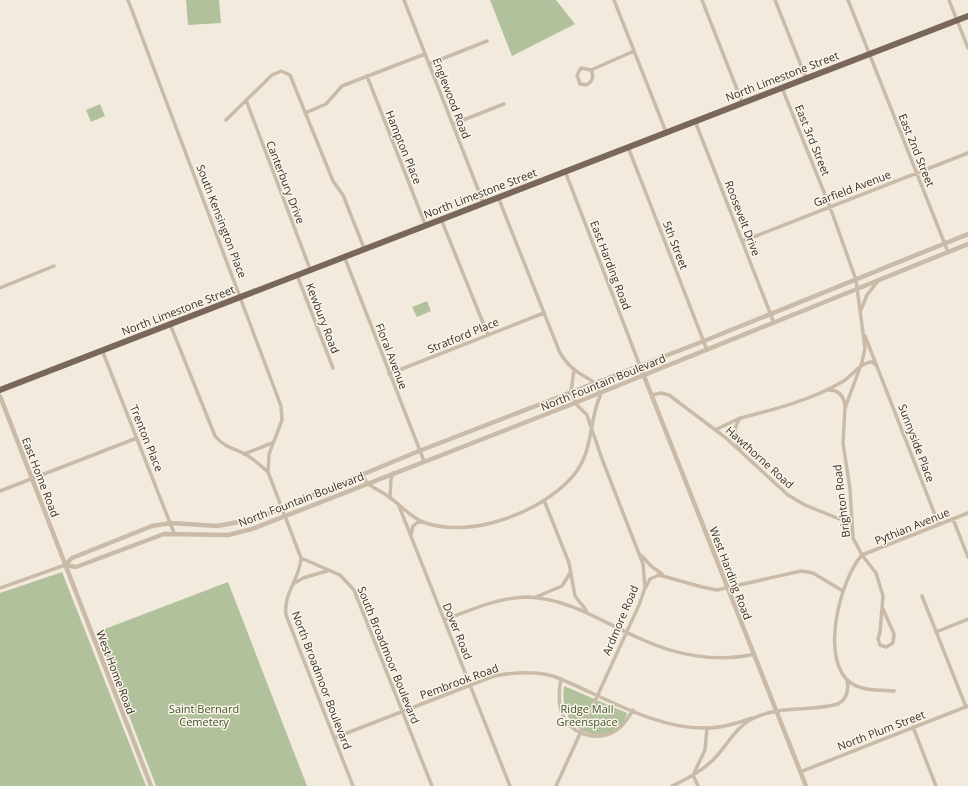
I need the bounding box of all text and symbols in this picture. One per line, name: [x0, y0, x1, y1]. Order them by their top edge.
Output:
street label: North Limestone Street: [723, 47, 841, 105]
street label: Englewood Road: [430, 55, 474, 141]
street label: East 3rd Street: [792, 102, 834, 178]
street label: Hampton Place: [382, 108, 426, 186]
street label: East 2nd Street: [896, 111, 939, 189]
street label: Canterbury Drive: [263, 138, 309, 226]
street label: South Kensington Place: [193, 162, 251, 280]
street label: North Limestone Street: [421, 164, 539, 222]
street label: Garfield Avenue: [811, 166, 893, 210]
street label: Roosevelt Drive: [722, 178, 764, 258]
street label: East Harding Road: [587, 218, 635, 312]
street label: 5th Street: [660, 219, 692, 271]
street label: North Limestone Street: [119, 281, 237, 339]
street label: Kewbury Road: [303, 281, 343, 355]
street label: Stratford Place: [425, 314, 501, 356]
street label: Floral Avenue: [373, 321, 411, 391]
street label: North Fountain Boulevard: [538, 350, 668, 414]
street label: Trenton Place: [127, 402, 167, 474]
street label: Sunnyside Place: [895, 402, 939, 484]
street label: Hawthorne Road: [723, 422, 797, 492]
street label: East Home Road: [19, 435, 63, 519]
street label: Brighton Road: [829, 464, 853, 538]
street label: North Fountain Boulevard: [236, 468, 366, 530]
street label: Pythian Avenue: [872, 504, 952, 548]
street label: West Harding Road: [706, 524, 756, 622]
street label: Ardmore Road: [598, 583, 642, 657]
street label: South Broadmoor Boulevard: [355, 584, 423, 726]
street label: Dover Road: [440, 600, 476, 662]
street label: North Broadmoor Boulevard: [289, 609, 355, 751]
street label: West Home Road: [93, 628, 139, 716]
street label: Pembrook Road: [418, 660, 500, 702]
park label: Saint Bernard Cemetery: [169, 701, 239, 729]
park label: Ridge Mall Greenspace: [556, 701, 618, 729]
street label: North Plum Street: [835, 706, 927, 754]

